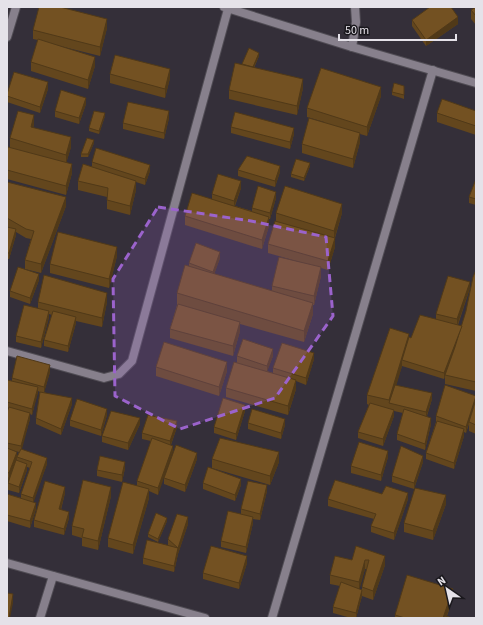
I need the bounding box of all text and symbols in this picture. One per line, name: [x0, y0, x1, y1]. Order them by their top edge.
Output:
scale bar: [339, 16, 456, 42]
text: 50 m: [345, 22, 369, 39]
north arrow: [427, 569, 467, 609]
text: N: [434, 573, 449, 589]

